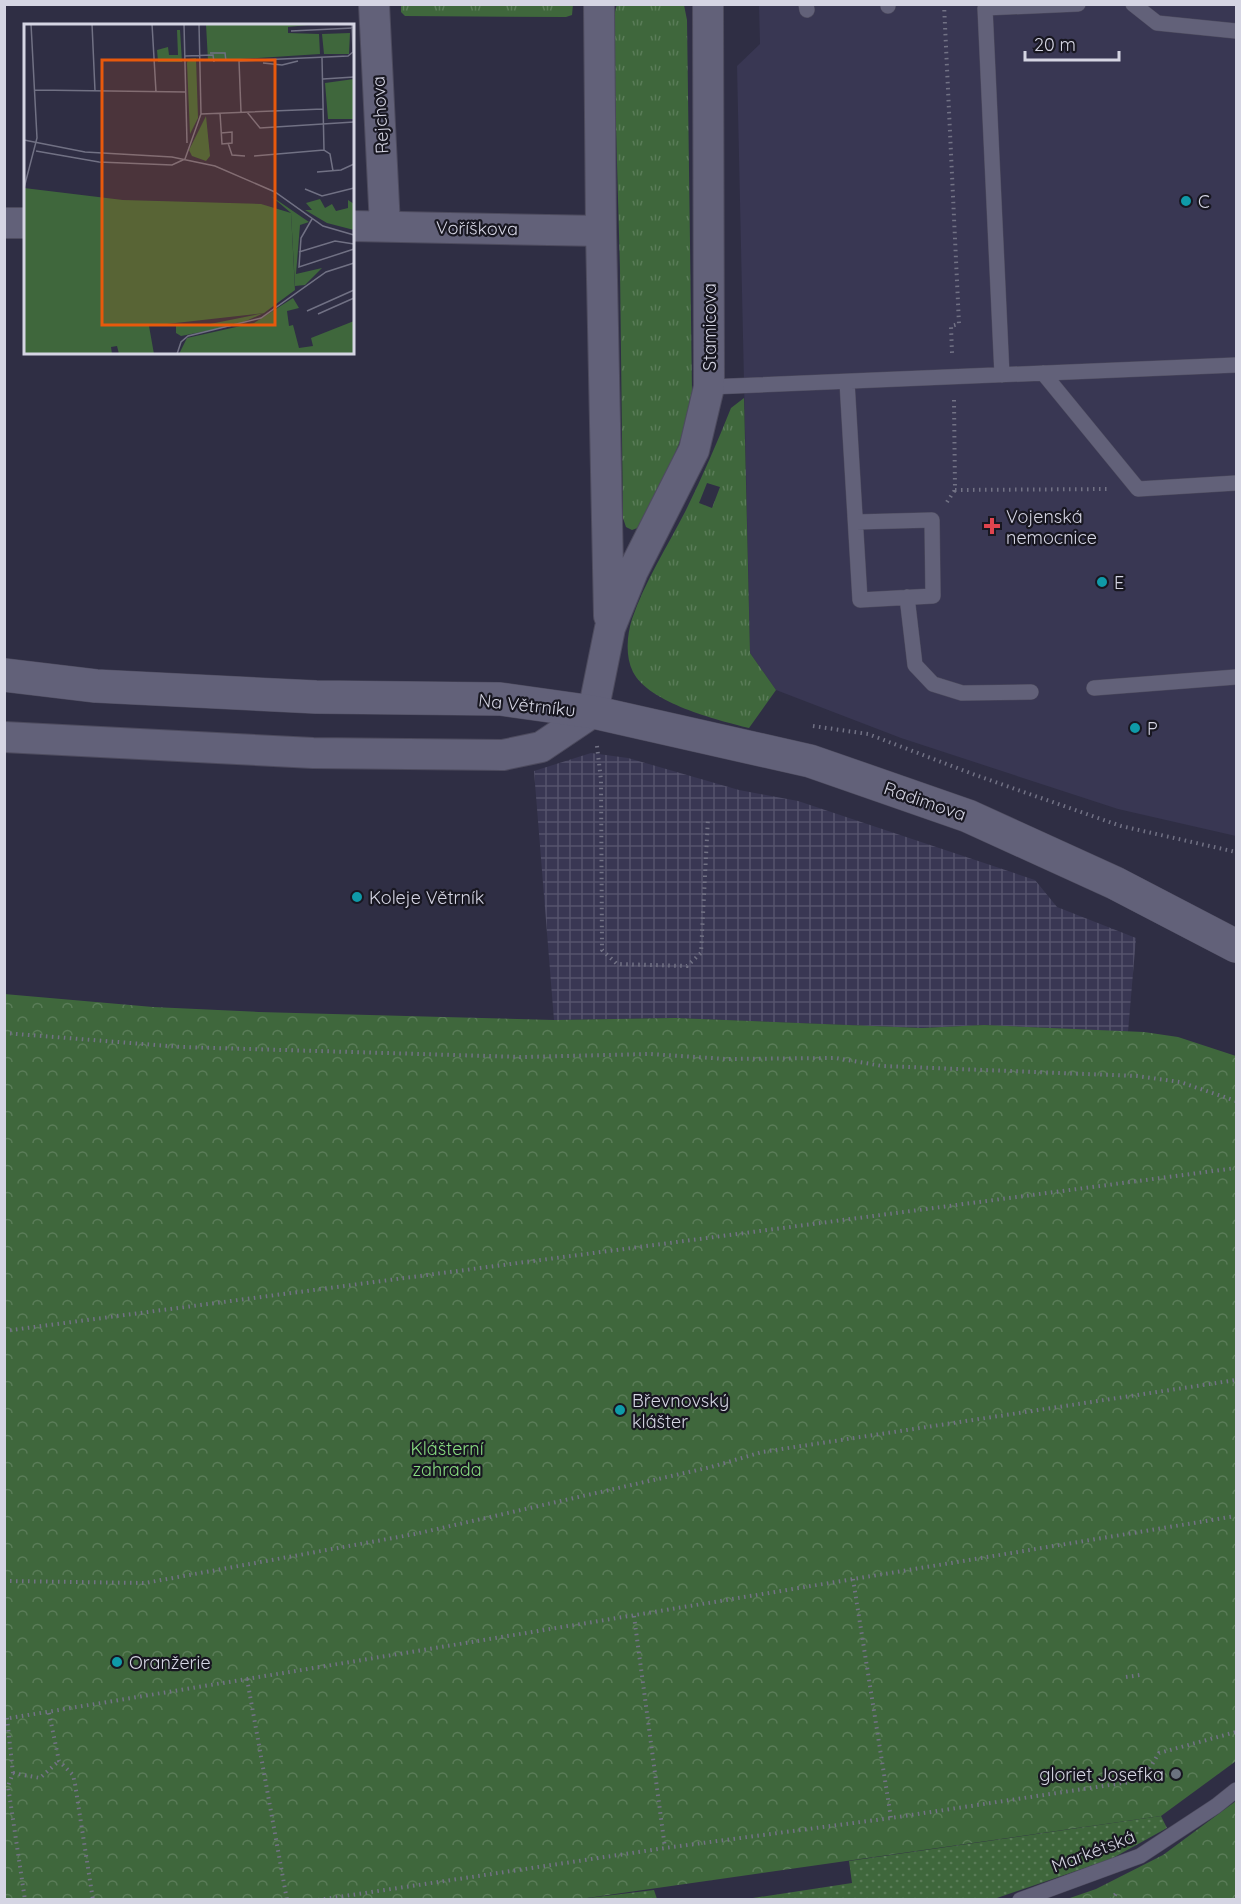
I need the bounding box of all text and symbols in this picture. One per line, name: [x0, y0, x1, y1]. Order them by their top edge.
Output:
inset map: [24, 24, 354, 354]
scale bar: [1025, 24, 1120, 62]
text: 20 m: [1034, 33, 1076, 56]
street label: Rejchova: [366, 76, 394, 154]
place label: C: [1198, 190, 1210, 213]
marker: C: [1179, 194, 1193, 208]
street label: Voříškova: [436, 216, 518, 240]
street label: Stamicova: [698, 283, 721, 371]
place label: Vojenská nemocnice: [1006, 505, 1097, 549]
marker: Vojenská nemocnice: [983, 517, 1001, 535]
place label: E: [1114, 571, 1124, 594]
marker: E: [1095, 575, 1109, 589]
street label: Na Větrníku: [477, 688, 577, 722]
place label: P: [1147, 717, 1158, 740]
marker: P: [1128, 721, 1142, 735]
street label: Radimova: [881, 776, 969, 826]
place label: Koleje Větrník: [369, 886, 484, 909]
marker: Koleje Větrník: [350, 890, 364, 904]
place label: Břevnovský klášter: [632, 1389, 729, 1433]
marker: Břevnovský klášter: [613, 1403, 627, 1417]
park label: Klášterní zahrada: [410, 1437, 484, 1481]
place label: Oranžerie: [129, 1651, 211, 1674]
marker: Oranžerie: [110, 1655, 124, 1669]
place label: gloriet Josefka: [1039, 1763, 1164, 1786]
marker: gloriet Josefka: [1169, 1767, 1183, 1781]
street label: Markétská: [1048, 1825, 1138, 1877]

